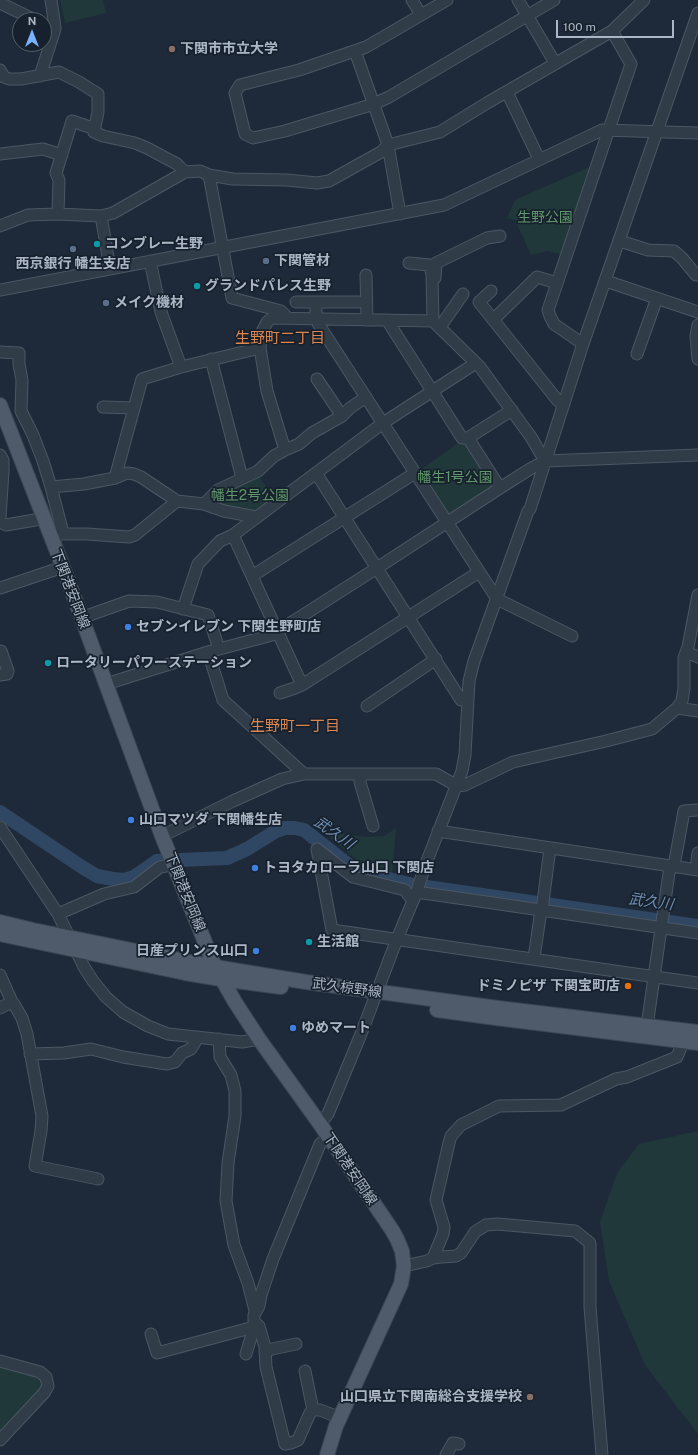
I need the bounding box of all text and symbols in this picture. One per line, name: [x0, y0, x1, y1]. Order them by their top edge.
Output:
north arrow: [12, 12, 52, 52]
scale bar: [558, 12, 676, 38]
text: N: [28, 15, 36, 27]
text: 100 m: [563, 20, 596, 34]
place label: 下関市市立大学: [180, 41, 278, 57]
marker: 下関市市立大学: [167, 44, 177, 54]
park label: 生野公園: [517, 210, 573, 226]
place label: コンブレー生野: [105, 236, 203, 252]
marker: コンブレー生野: [92, 239, 102, 249]
marker: 西京銀行 幡生支店: [68, 244, 78, 254]
place label: 下関管材: [274, 253, 330, 269]
place label: 西京銀行 幡生支店: [15, 256, 131, 272]
marker: 下関管材: [261, 256, 271, 266]
place label: グランドパレス生野: [205, 278, 331, 294]
marker: グランドパレス生野: [192, 281, 202, 291]
place label: メイク機材: [114, 295, 184, 311]
marker: メイク機材: [101, 298, 111, 308]
district label: 生野町二丁目: [235, 329, 325, 347]
park label: 幡生1号公園: [417, 470, 493, 486]
park label: 幡生2号公園: [211, 488, 289, 504]
street label: 下関港安岡線: [47, 547, 93, 631]
place label: セブンイレブン 下関生野町店: [136, 619, 321, 635]
marker: セブンイレブン 下関生野町店: [123, 622, 133, 632]
place label: ロータリーパワーステーション: [56, 655, 252, 671]
marker: ロータリーパワーステーション: [43, 658, 53, 668]
district label: 生野町一丁目: [250, 717, 340, 735]
place label: 山口マツダ 下関幡生店: [139, 812, 282, 828]
water label: 武久川: [310, 813, 358, 853]
marker: 山口マツダ 下関幡生店: [126, 815, 136, 825]
street label: 下関港安岡線: [161, 850, 209, 934]
place label: トヨタカローラ山口 下関店: [263, 860, 434, 876]
marker: トヨタカローラ山口 下関店: [250, 863, 260, 873]
water label: 武久川: [627, 890, 675, 914]
place label: 生活館: [317, 934, 359, 950]
marker: 生活館: [304, 937, 314, 947]
place label: 日産プリンス山口: [136, 943, 248, 959]
marker: 日産プリンス山口: [251, 946, 261, 956]
street label: 武久椋野線: [311, 975, 383, 1001]
place label: ドミノピザ 下関宝町店: [477, 978, 620, 994]
marker: ドミノピザ 下関宝町店: [623, 981, 633, 991]
place label: ゆめマート: [301, 1020, 371, 1036]
marker: ゆめマート: [288, 1023, 298, 1033]
street label: 下関港安岡線: [320, 1129, 380, 1209]
place label: 山口県立下関南総合支援学校: [340, 1389, 522, 1405]
marker: 山口県立下関南総合支援学校: [525, 1392, 535, 1402]

